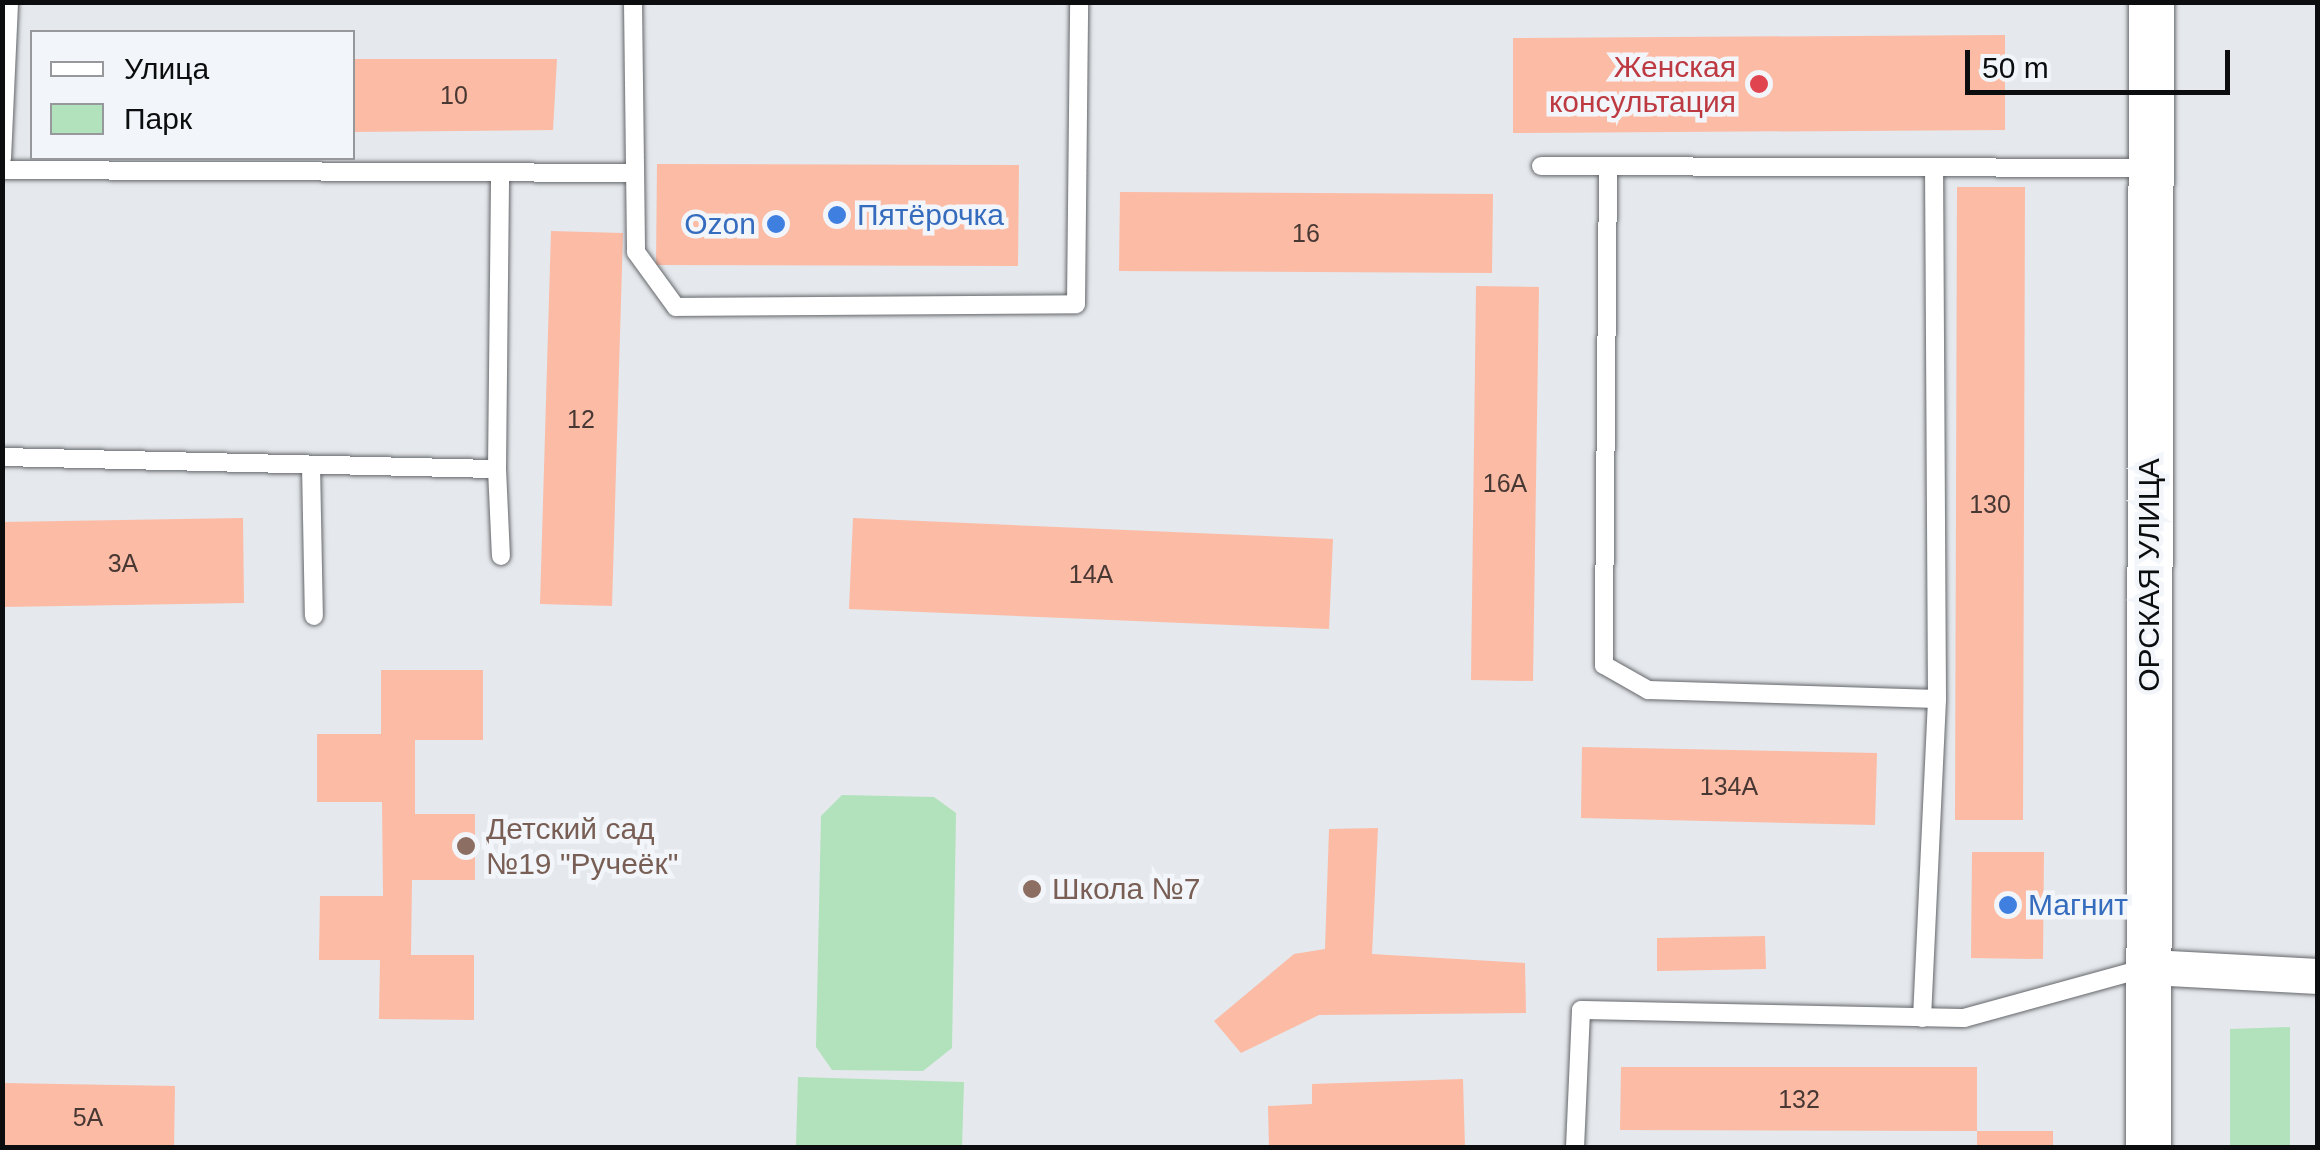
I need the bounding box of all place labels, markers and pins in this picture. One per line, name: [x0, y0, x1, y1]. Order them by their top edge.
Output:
place label: Женская консультация: [1549, 49, 1736, 120]
marker: Женская консультация: [1746, 71, 1772, 97]
place label: Пятёрочка: [857, 197, 1004, 233]
marker: Пятёрочка: [826, 204, 848, 226]
place label: Ozon: [684, 206, 756, 242]
marker: Ozon: [765, 213, 787, 235]
place label: Детский сад №19 "Ручеёк": [486, 811, 678, 882]
marker: Детский сад №19 "Ручеёк": [455, 835, 477, 857]
place label: Школа №7: [1052, 871, 1200, 907]
marker: Школа №7: [1021, 878, 1043, 900]
place label: Магнит: [2028, 887, 2128, 923]
marker: Магнит: [1997, 894, 2019, 916]

